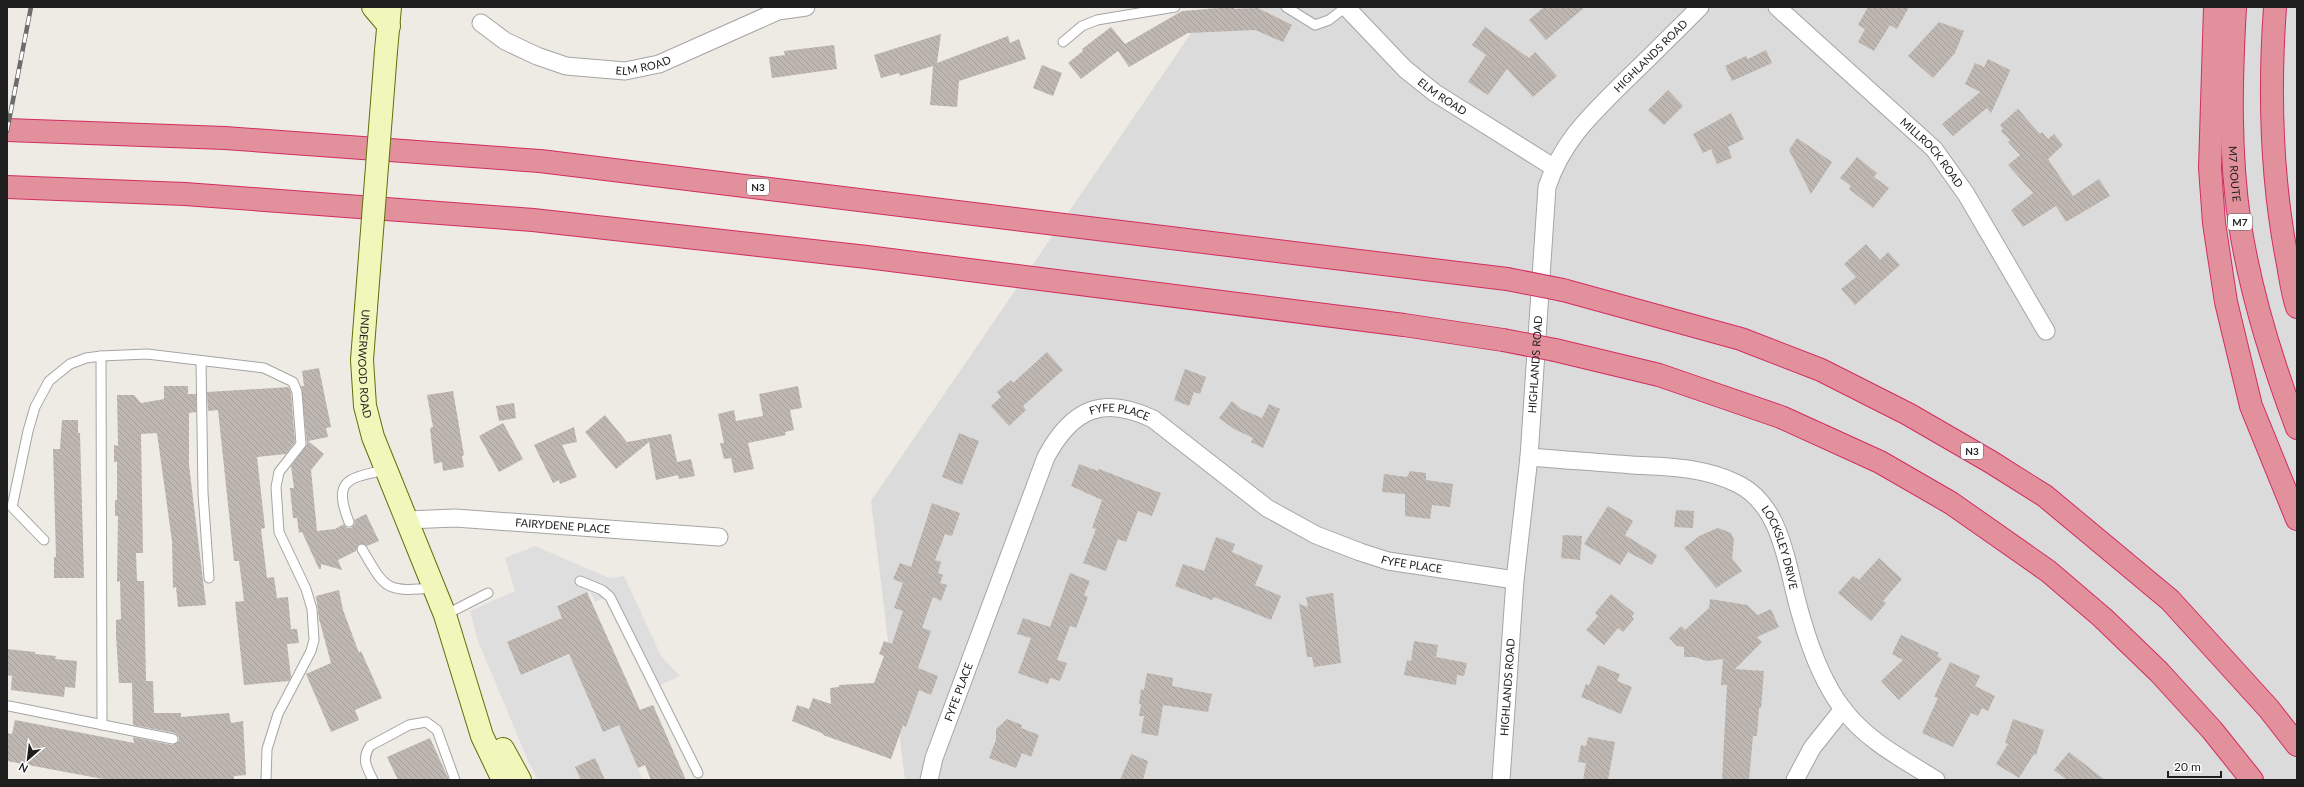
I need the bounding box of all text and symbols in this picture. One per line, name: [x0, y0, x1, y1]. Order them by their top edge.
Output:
street label: HIGHLANDS ROAD: [1611, 16, 1690, 95]
street label: ELM ROAD: [615, 53, 673, 77]
street label: ELM ROAD: [1416, 75, 1469, 117]
street label: MILLROCK ROAD: [1898, 115, 1966, 190]
street label: M7 ROUTE: [2227, 146, 2244, 202]
road number: N3: [747, 179, 769, 195]
road number: M7: [2228, 214, 2252, 230]
street label: UNDERWOOD ROAD: [356, 309, 375, 420]
street label: HIGHLANDS ROAD: [1525, 315, 1544, 414]
street label: FYFE PLACE: [1087, 400, 1152, 423]
road number: N3: [1961, 443, 1983, 459]
street label: LOCKSLEY DRIVE: [1759, 503, 1801, 591]
street label: FAIRYDENE PLACE: [515, 515, 611, 535]
street label: FYFE PLACE: [1380, 552, 1443, 575]
street label: HIGHLANDS ROAD: [1497, 638, 1517, 736]
street label: FYFE PLACE: [941, 661, 975, 723]
north arrow: [8, 739, 48, 779]
scale bar: [2168, 753, 2221, 779]
text: 20 m: [2174, 759, 2201, 774]
text: N: [16, 761, 30, 776]

